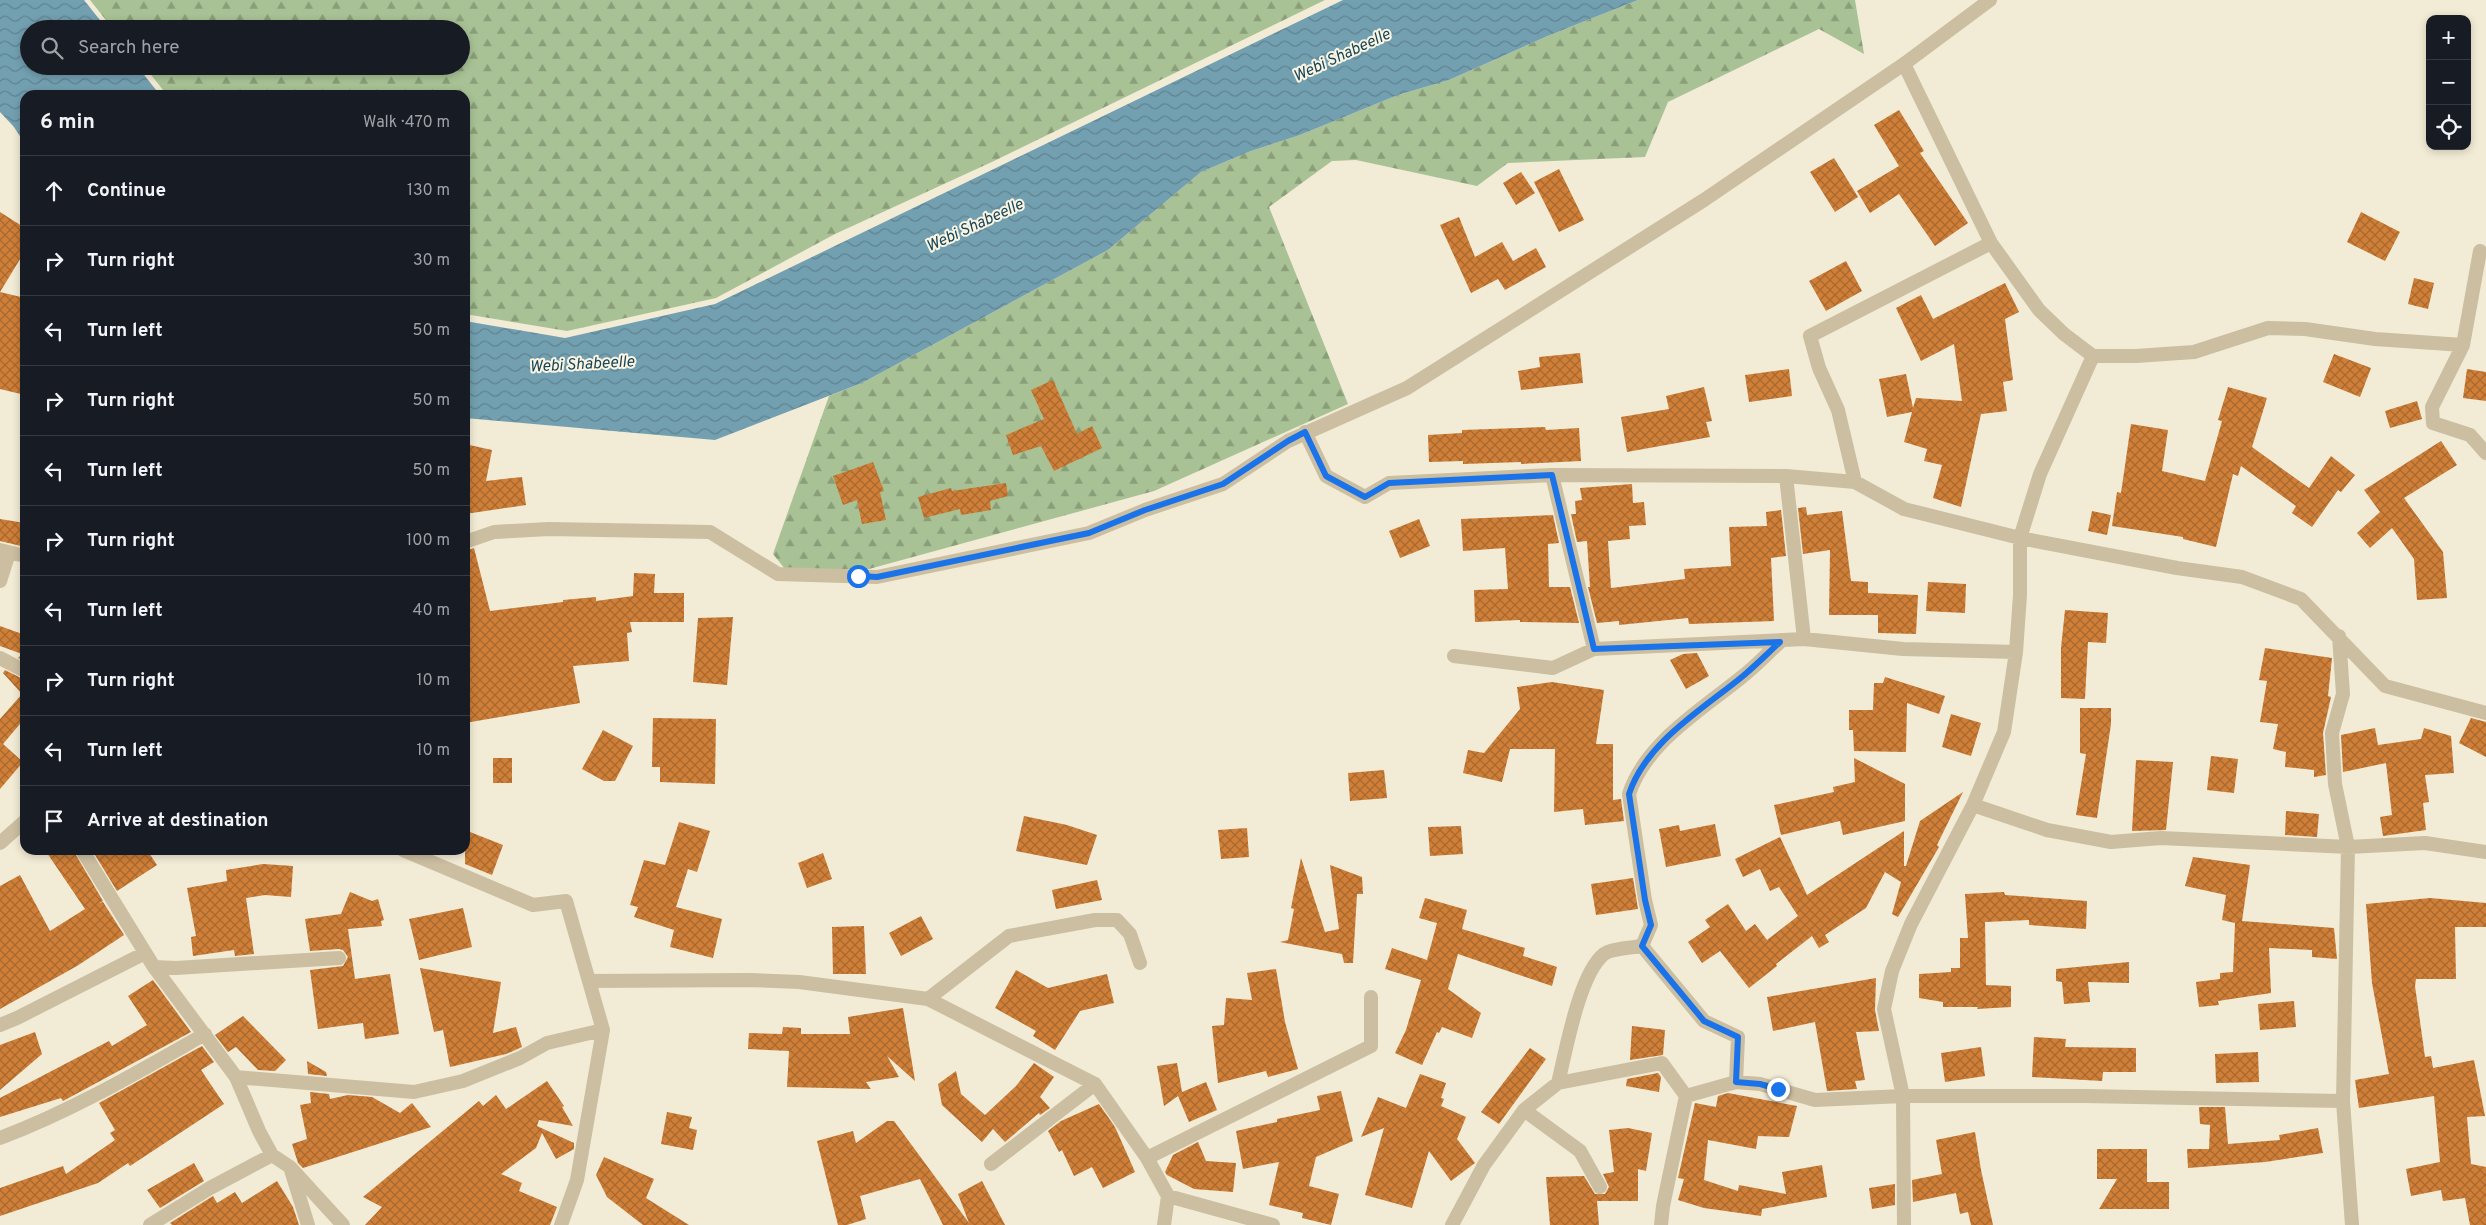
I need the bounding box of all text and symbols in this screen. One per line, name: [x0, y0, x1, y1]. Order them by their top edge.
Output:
map controls: [2426, 15, 2471, 150]
button: +: [2426, 15, 2471, 60]
search box: [20, 20, 470, 75]
water label: Webi Shabeelle: [1290, 24, 1394, 87]
icon: search: [38, 34, 66, 62]
text: Search here: [78, 36, 180, 60]
button: −: [2426, 60, 2471, 105]
button: locate: [2426, 105, 2471, 150]
text: 6 min: [40, 109, 95, 136]
text: Walk · 470 m: [363, 113, 450, 133]
icon: ahead: [40, 177, 68, 205]
text: Continue: [87, 179, 166, 203]
text: 130 m: [407, 181, 450, 201]
water label: Webi Shabeelle: [923, 194, 1027, 257]
icon: right: [40, 247, 68, 275]
text: Turn right: [87, 249, 175, 273]
text: 30 m: [413, 251, 450, 271]
icon: left: [40, 317, 68, 345]
text: Turn left: [87, 319, 163, 343]
text: 50 m: [413, 321, 450, 341]
water label: Webi Shabeelle: [529, 352, 636, 378]
icon: right: [40, 387, 68, 415]
text: Turn right: [87, 389, 175, 413]
text: 50 m: [413, 391, 450, 411]
icon: left: [40, 457, 68, 485]
text: Turn left: [87, 459, 163, 483]
text: 50 m: [413, 461, 450, 481]
icon: right: [40, 527, 68, 555]
text: Turn right: [87, 529, 175, 553]
text: 100 m: [406, 531, 450, 551]
route start: [847, 565, 870, 588]
icon: left: [40, 597, 68, 625]
text: Turn left: [87, 599, 163, 623]
text: 40 m: [412, 601, 450, 621]
icon: right: [40, 667, 68, 695]
text: Turn right: [87, 669, 175, 693]
text: 10 m: [416, 671, 450, 691]
icon: left: [40, 737, 68, 765]
text: Turn left: [87, 739, 163, 763]
text: 10 m: [416, 741, 450, 761]
icon: arrive: [40, 807, 68, 835]
text: Arrive at destination: [87, 809, 268, 833]
route end: [1767, 1078, 1790, 1101]

